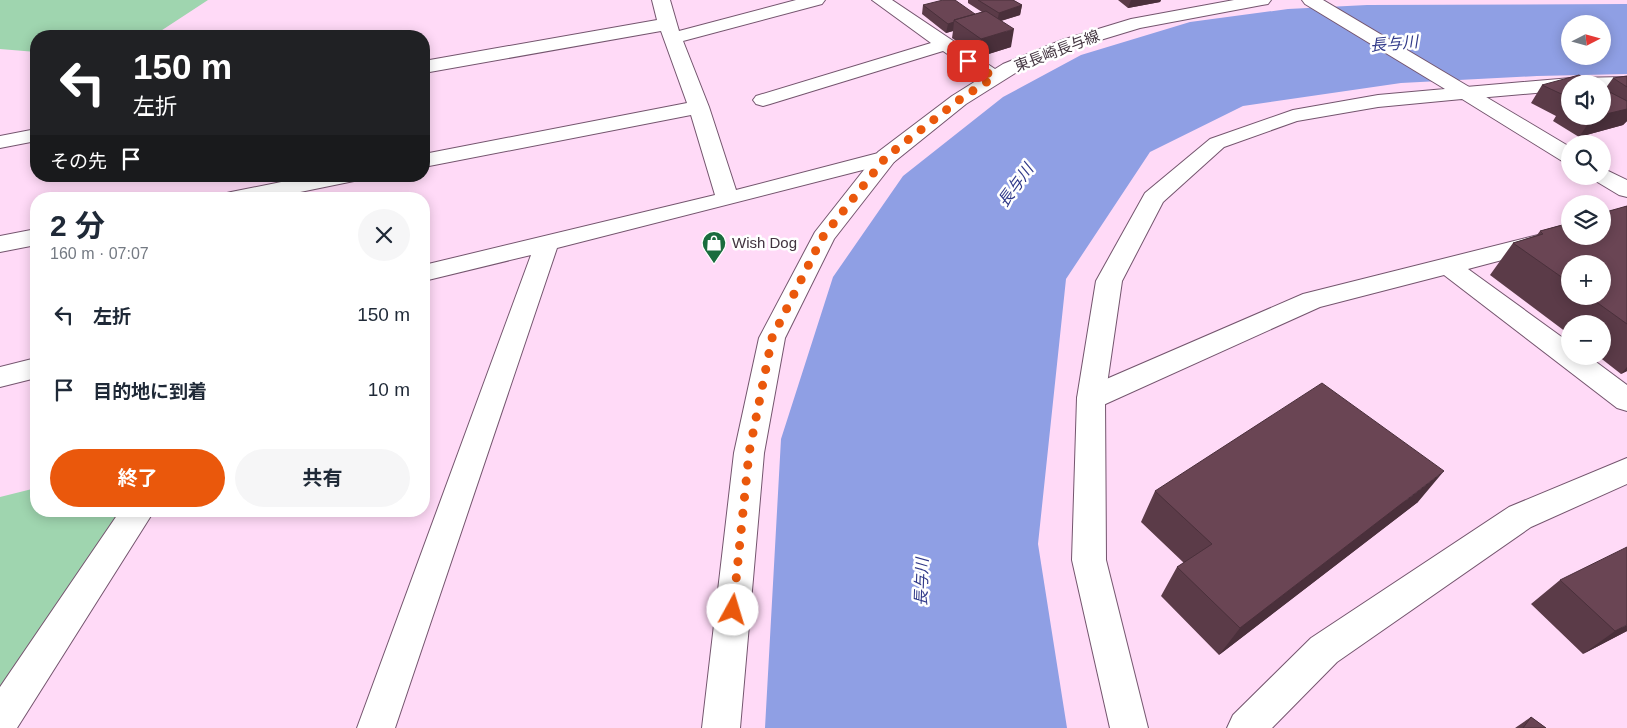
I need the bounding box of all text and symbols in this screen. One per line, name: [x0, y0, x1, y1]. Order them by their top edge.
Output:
north arrow: [1561, 15, 1611, 65]
map controls: [1561, 15, 1611, 365]
street label: 東長崎長与線: [1012, 26, 1102, 75]
water label: 長与川: [1369, 33, 1421, 54]
pin: [947, 40, 989, 82]
text: 150 m: [133, 47, 232, 86]
icon: arrive: [954, 47, 982, 75]
icon: left: [50, 50, 115, 115]
button: sound: [1561, 75, 1611, 125]
text: 左折: [133, 94, 177, 119]
button: search: [1561, 135, 1611, 185]
icon: arrive: [117, 145, 145, 173]
text: その先: [50, 151, 107, 172]
water label: 長与川: [994, 159, 1038, 210]
button: layers: [1561, 195, 1611, 245]
text: 2 分: [50, 209, 105, 242]
button: close: [358, 209, 410, 261]
shop icon: Wish Dog: [701, 230, 727, 264]
place label: Wish Dog: [732, 234, 797, 251]
text: 160 m · 07:07: [50, 245, 149, 262]
button: +: [1561, 255, 1611, 305]
icon: left: [50, 301, 78, 329]
text: 150 m: [357, 304, 410, 325]
text: 左折: [93, 306, 131, 327]
button: −: [1561, 315, 1611, 365]
icon: arrive: [50, 376, 78, 404]
text: 10 m: [368, 379, 410, 400]
text: 目的地に到着: [93, 381, 207, 402]
button: 終了: [50, 449, 225, 507]
button: 共有: [235, 449, 410, 507]
water label: 長与川: [912, 556, 931, 606]
position arrow: [706, 583, 758, 635]

